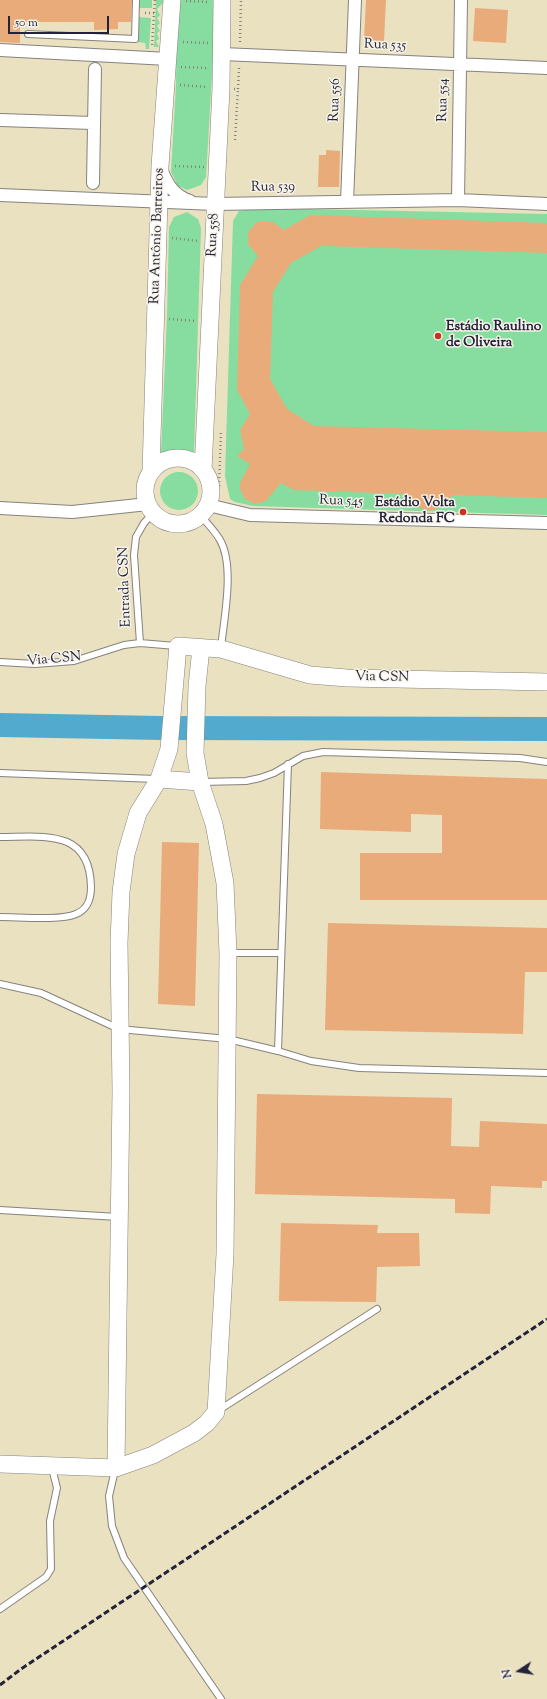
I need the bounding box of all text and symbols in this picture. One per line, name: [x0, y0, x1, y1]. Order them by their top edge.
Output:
scale bar: [10, 8, 111, 34]
text: 50 m: [15, 14, 38, 32]
street label: Rua 535: [364, 37, 406, 55]
street label: Rua 556: [327, 78, 345, 122]
street label: Rua 554: [435, 78, 453, 122]
street label: Rua Antônio Barreiros: [147, 168, 169, 304]
street label: Rua 539: [251, 179, 295, 197]
street label: Rua 558: [204, 213, 224, 257]
place label: Estádio Raulino de Oliveira: [446, 320, 542, 352]
marker: Estádio Raulino de Oliveira: [433, 331, 443, 341]
street label: Rua 545: [319, 493, 363, 511]
place label: Estádio Volta Redonda FC: [375, 496, 455, 528]
marker: Estádio Volta Redonda FC: [458, 507, 468, 517]
street label: Entrada CSN: [116, 546, 136, 628]
street label: Via CSN: [26, 649, 82, 671]
street label: Via CSN: [355, 669, 409, 687]
north arrow: [499, 1651, 539, 1691]
text: N: [499, 1668, 516, 1679]

